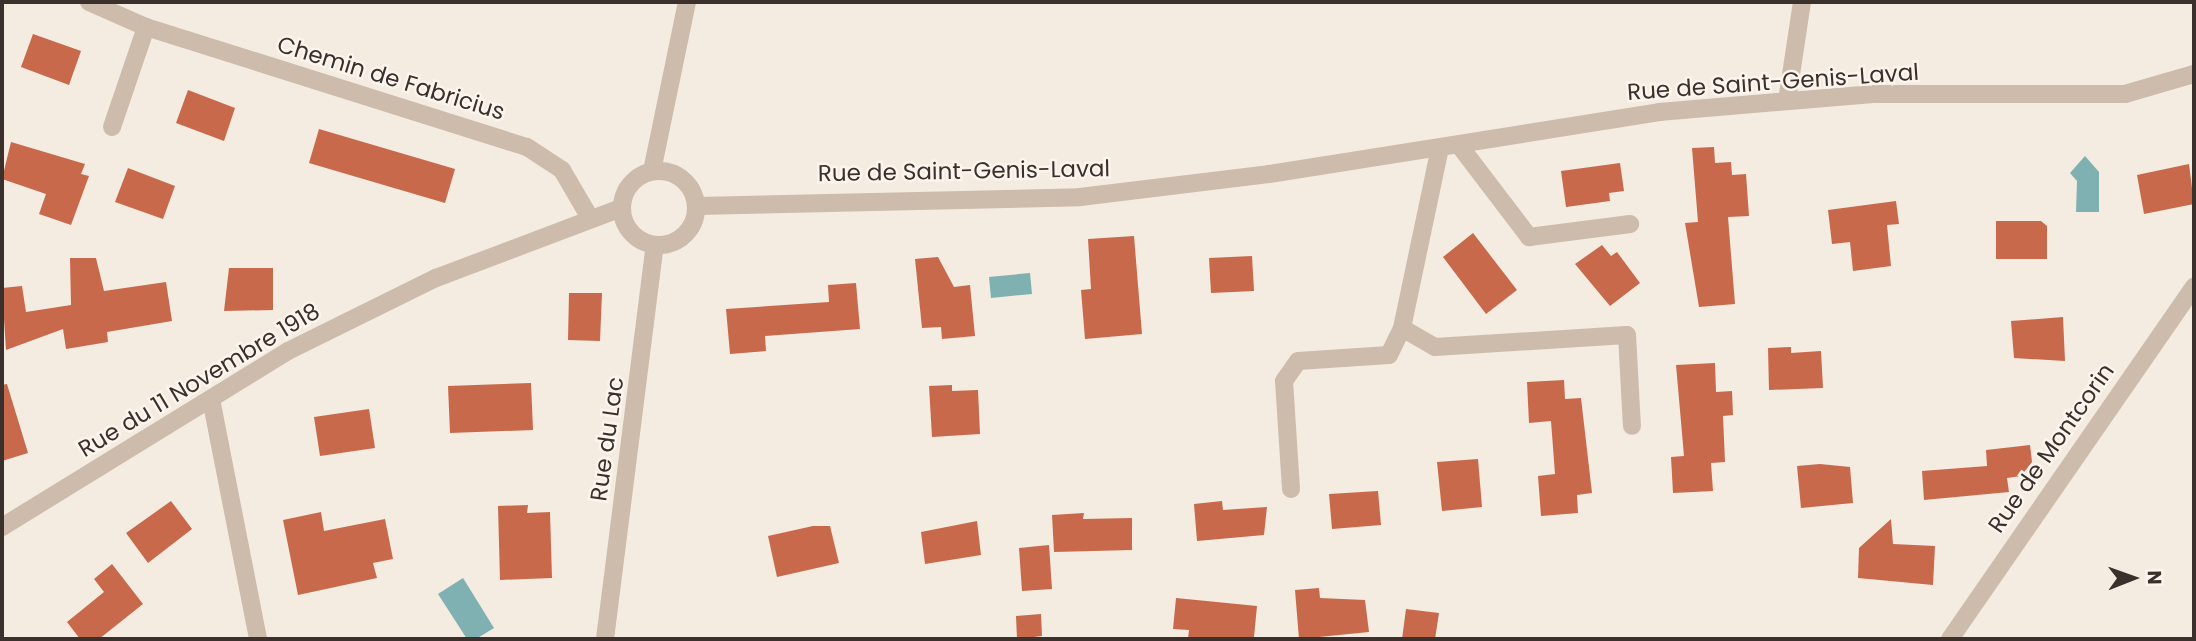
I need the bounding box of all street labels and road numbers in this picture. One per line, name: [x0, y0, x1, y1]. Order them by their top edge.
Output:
street label: Chemin de Fabricius: [274, 30, 508, 126]
street label: Rue de Saint-Genis-Laval: [1626, 58, 1920, 106]
street label: Rue de Saint-Genis-Laval: [818, 155, 1110, 187]
street label: Rue du 11 Novembre 1918: [73, 297, 325, 463]
street label: Rue de Montcorin: [1982, 358, 2120, 538]
street label: Rue du Lac: [585, 375, 629, 503]

